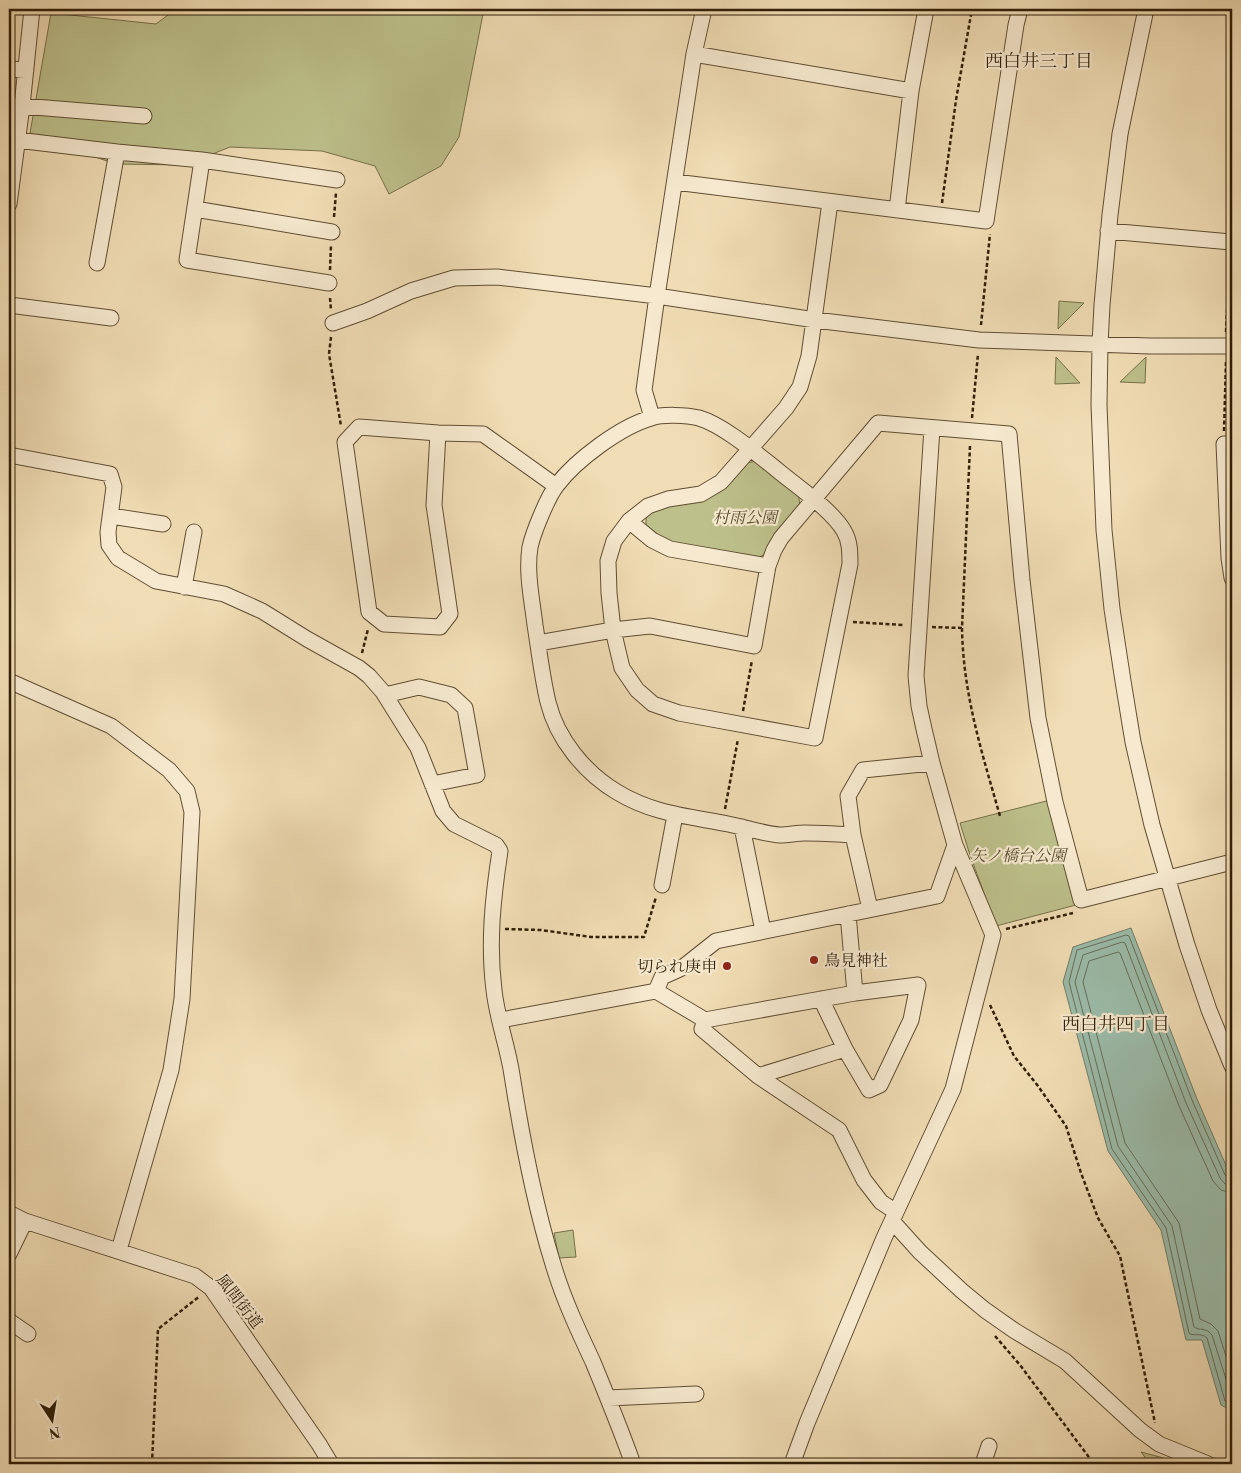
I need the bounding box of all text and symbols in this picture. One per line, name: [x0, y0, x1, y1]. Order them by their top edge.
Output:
district label: 西白井三丁目: [985, 50, 1093, 73]
park label: 村雨公園: [713, 508, 780, 528]
park label: 矢ノ橋台公園: [970, 846, 1069, 866]
place label: 鳥見神社: [824, 951, 888, 971]
marker: 鳥見神社: [808, 954, 820, 966]
place label: 切られ庚申: [637, 957, 717, 977]
marker: 切られ庚申: [721, 960, 733, 972]
district label: 西白井四丁目: [1062, 1013, 1170, 1036]
street label: 風間街道: [212, 1270, 267, 1333]
north arrow: [28, 1396, 78, 1446]
text: N: [47, 1422, 62, 1442]

